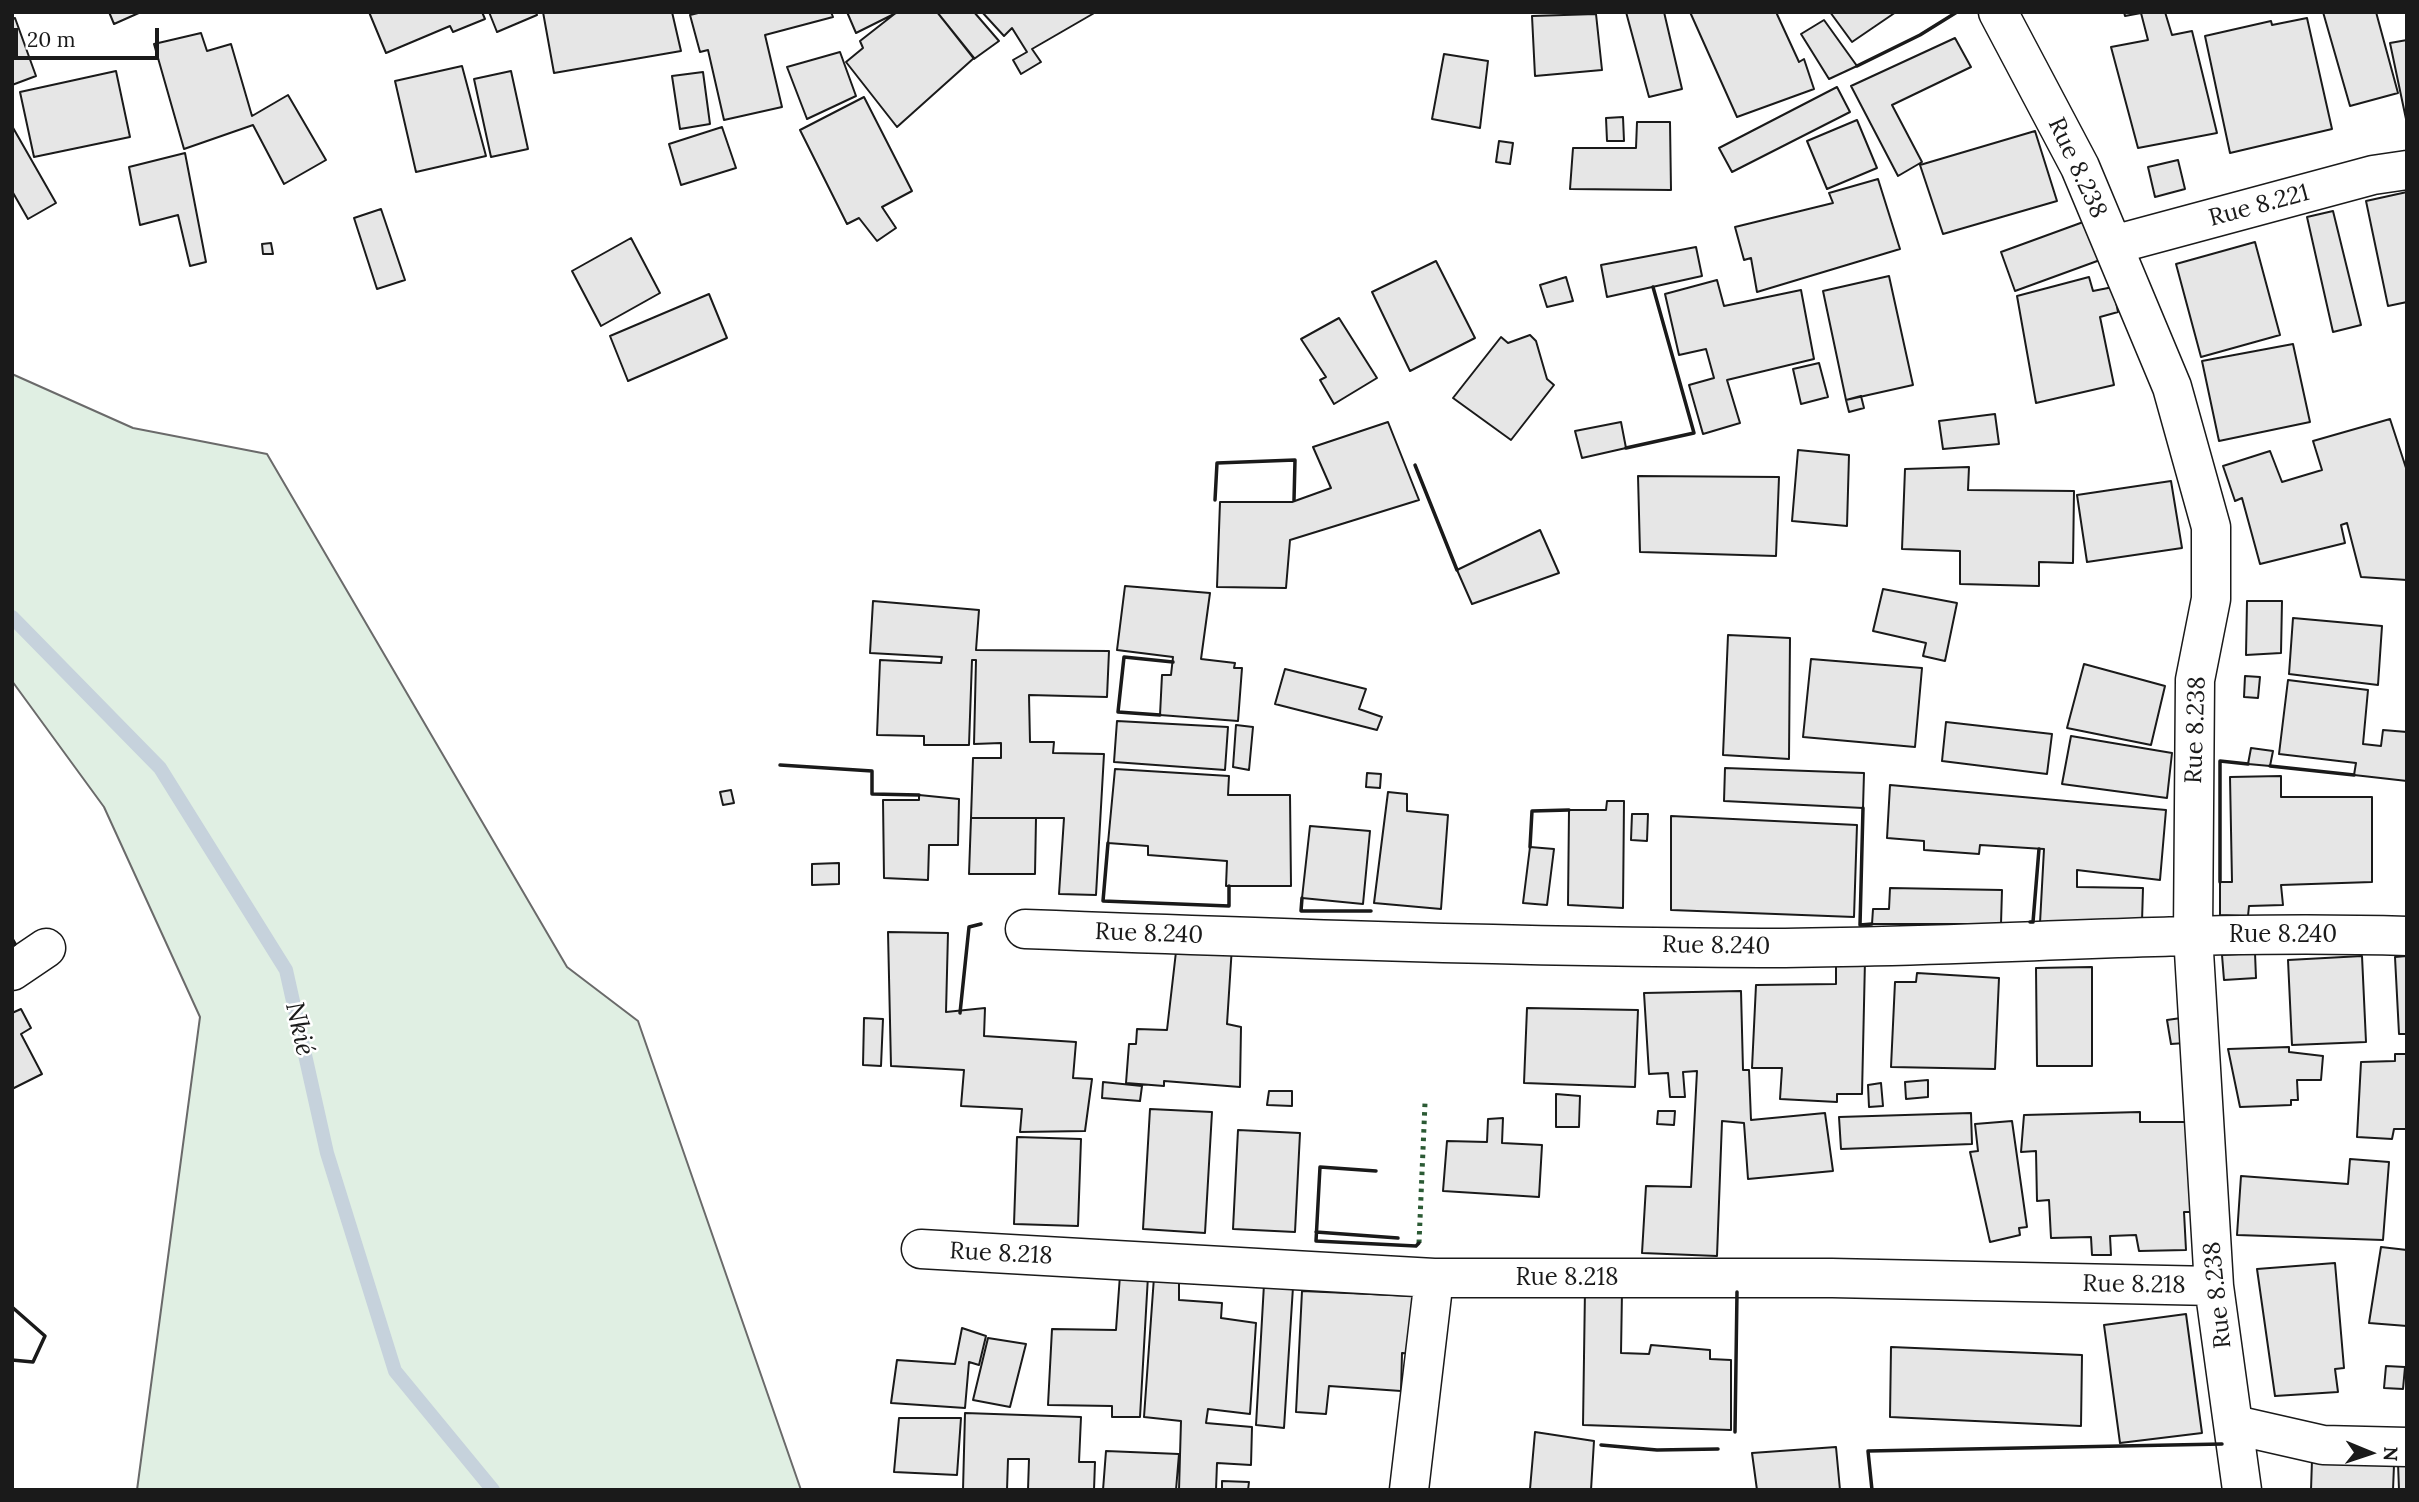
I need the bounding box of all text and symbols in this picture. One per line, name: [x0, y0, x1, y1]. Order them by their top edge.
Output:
scale bar: [18, 14, 163, 58]
text: 20 m: [27, 26, 76, 53]
street label: Rue 8.238: [2041, 113, 2113, 223]
street label: Rue 8.221: [2206, 179, 2312, 233]
street label: Rue 8.238: [2180, 676, 2212, 784]
street label: Rue 8.240: [1094, 918, 1204, 950]
street label: Rue 8.240: [2229, 921, 2337, 949]
street label: Rue 8.240: [1662, 931, 1770, 961]
water label: Nkié: [278, 999, 320, 1059]
street label: Rue 8.218: [949, 1237, 1053, 1271]
street label: Rue 8.238: [2198, 1240, 2238, 1350]
street label: Rue 8.218: [1515, 1264, 1619, 1292]
street label: Rue 8.218: [2082, 1270, 2186, 1300]
north arrow: [2335, 1418, 2405, 1488]
text: N: [2379, 1446, 2403, 1461]

